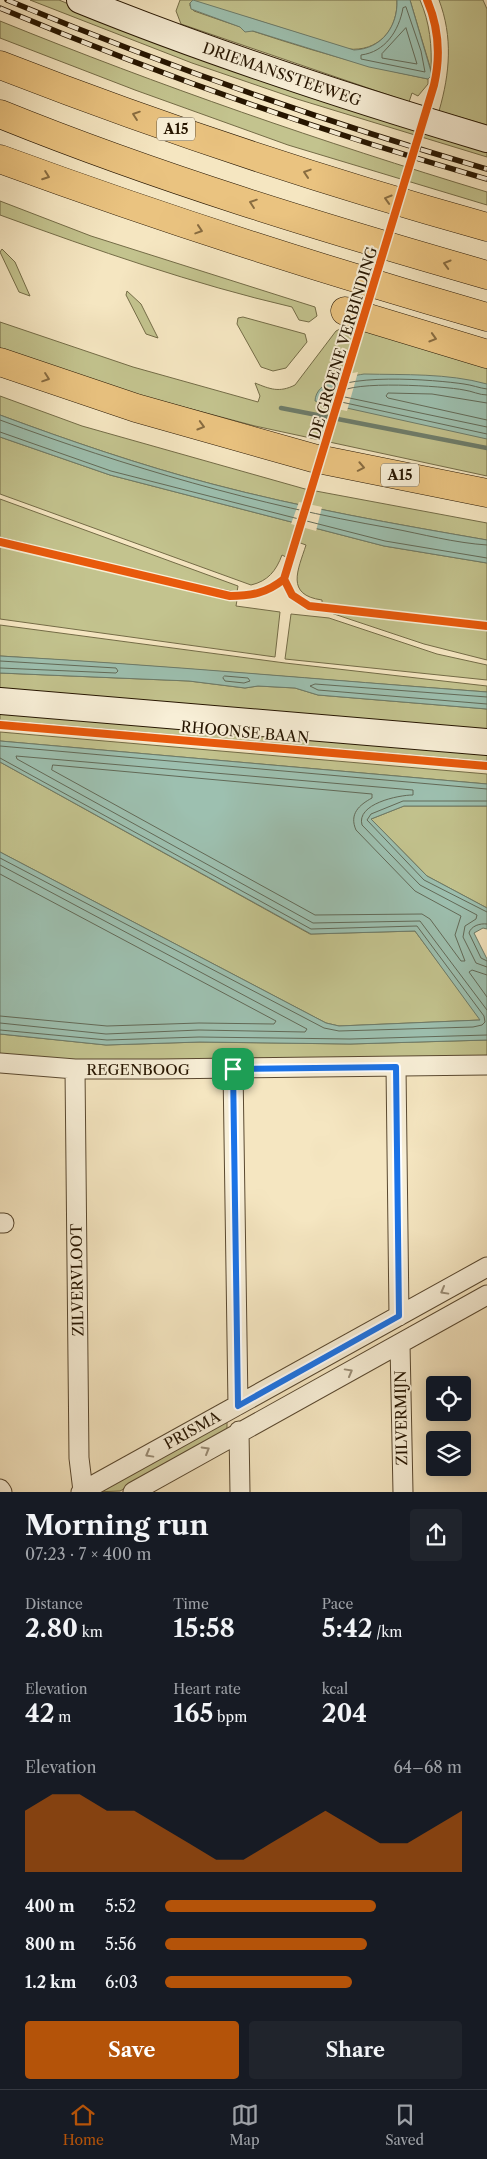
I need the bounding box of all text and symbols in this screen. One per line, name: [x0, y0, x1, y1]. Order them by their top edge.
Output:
street label: DRIEMANSSTEEWEG: [200, 38, 364, 110]
one-way arrow: [133, 111, 141, 121]
road number: A15: [157, 118, 195, 140]
one-way arrow: [303, 169, 312, 179]
one-way arrow: [41, 170, 50, 180]
one-way arrow: [384, 194, 393, 204]
one-way arrow: [249, 199, 257, 209]
one-way arrow: [194, 224, 203, 234]
street label: DE GROENE VERBINDING: [305, 244, 381, 442]
one-way arrow: [443, 259, 451, 269]
one-way arrow: [428, 332, 436, 342]
one-way arrow: [41, 372, 50, 382]
one-way arrow: [196, 421, 205, 431]
one-way arrow: [357, 461, 366, 472]
road number: A15: [381, 464, 419, 486]
street label: RHOONSE BAAN: [180, 717, 310, 747]
pin: [212, 1048, 254, 1090]
icon: arrive: [219, 1055, 247, 1083]
street label: REGENBOOG: [86, 1060, 190, 1079]
street label: ZILVERVLOOT: [67, 1223, 87, 1337]
one-way arrow: [441, 1284, 450, 1294]
one-way arrow: [343, 1368, 352, 1378]
street label: ZILVERMIJN: [391, 1370, 411, 1466]
map controls: [426, 1376, 471, 1476]
button: locate: [426, 1376, 471, 1421]
street label: PRISMA: [160, 1406, 224, 1453]
button: layers: [426, 1431, 471, 1476]
one-way arrow: [201, 1446, 210, 1456]
one-way arrow: [146, 1448, 155, 1458]
text: Morning run: [25, 1508, 209, 1542]
button: share: [410, 1509, 462, 1561]
text: 07:23 · 7 × 400 m: [25, 1544, 151, 1564]
text: Distance: [25, 1595, 83, 1613]
text: Time: [173, 1595, 209, 1613]
text: Pace: [322, 1595, 353, 1613]
text: 2.80: [25, 1613, 78, 1644]
text: 15:58: [173, 1613, 235, 1644]
text: 5:42: [322, 1613, 372, 1644]
text: km: [78, 1623, 103, 1641]
text: /km: [372, 1623, 402, 1641]
text: Elevation: [25, 1680, 88, 1698]
text: Heart rate: [173, 1680, 241, 1698]
text: kcal: [322, 1680, 348, 1698]
text: 42: [25, 1698, 55, 1729]
text: 165: [173, 1698, 213, 1729]
text: 204: [322, 1698, 367, 1729]
text: m: [55, 1708, 71, 1726]
text: bpm: [213, 1708, 247, 1726]
text: Elevation: [25, 1757, 96, 1777]
text: 64–68 m: [393, 1757, 462, 1777]
text: 400 m: [25, 1896, 75, 1916]
text: 5:52: [105, 1896, 136, 1916]
text: 800 m: [25, 1934, 75, 1954]
text: 5:56: [105, 1934, 136, 1954]
text: 1.2 km: [25, 1972, 77, 1992]
text: 6:03: [105, 1972, 138, 1992]
button: Save: [25, 2021, 239, 2079]
button: Share: [249, 2021, 462, 2079]
tab: Home: [63, 2101, 104, 2149]
tab: Map: [230, 2101, 260, 2149]
tab: Saved: [385, 2101, 424, 2149]

